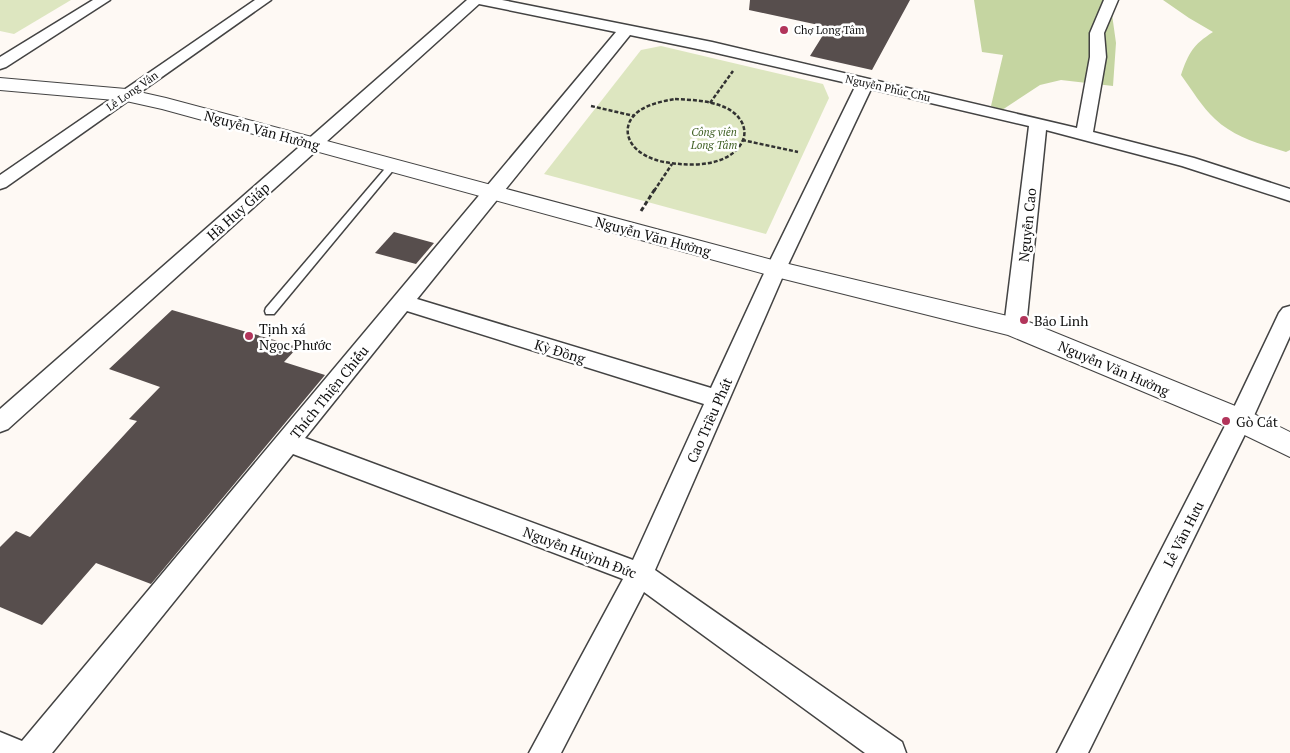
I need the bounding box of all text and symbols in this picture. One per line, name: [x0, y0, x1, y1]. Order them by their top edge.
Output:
place label: Chợ Long Tâm: [794, 23, 865, 37]
marker: Chợ Long Tâm: [778, 24, 790, 36]
street label: Lê Long Vân: [103, 68, 161, 114]
street label: Nguyễn Phúc Chu: [844, 71, 933, 105]
street label: Nguyễn Văn Hưởng: [202, 105, 323, 155]
park label: Công viên Long Tâm: [690, 125, 737, 152]
street label: Hà Huy Giáp: [203, 178, 273, 244]
street label: Nguyễn Cao: [1014, 187, 1040, 263]
street label: Nguyễn Văn Hưởng: [593, 211, 714, 261]
place label: Bảo Linh: [1034, 311, 1088, 330]
marker: Bảo Linh: [1018, 314, 1030, 326]
place label: Tịnh xá Ngọc Phước: [259, 319, 332, 354]
marker: Tịnh xá Ngọc Phước: [243, 330, 255, 342]
street label: Kỳ Đồng: [532, 334, 588, 368]
street label: Nguyễn Văn Hưởng: [1056, 336, 1173, 400]
street label: Thích Thiện Chiếu: [285, 341, 373, 443]
street label: Cao Triều Phát: [682, 374, 737, 466]
place label: Gò Cát: [1236, 412, 1279, 431]
marker: Gò Cát: [1220, 415, 1232, 427]
street label: Lê Văn Hưu: [1158, 498, 1208, 570]
street label: Nguyễn Huỳnh Đức: [521, 522, 639, 582]

